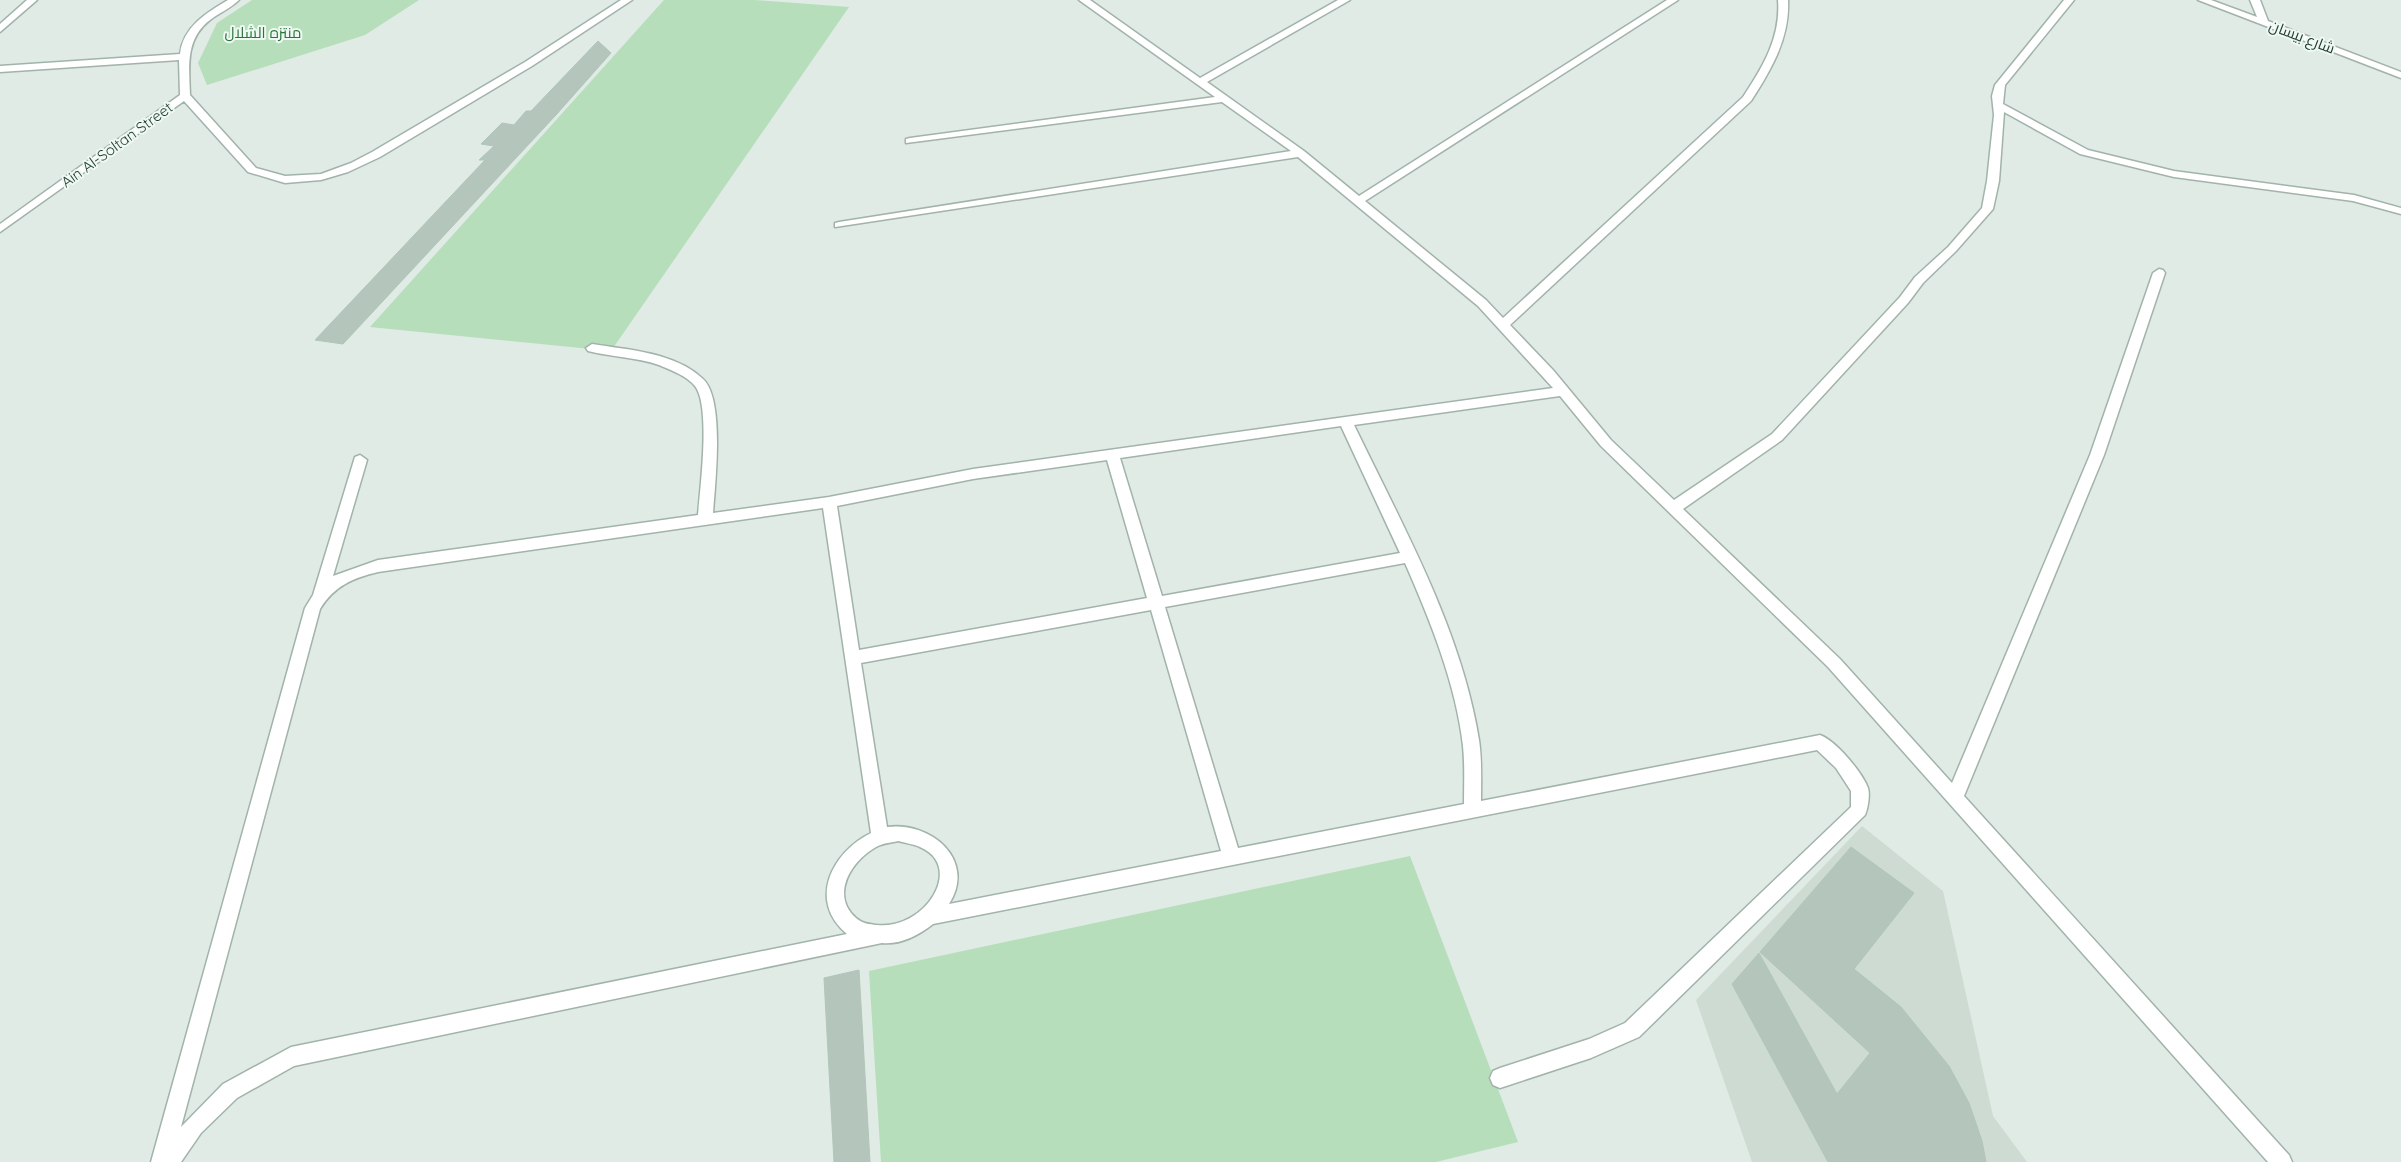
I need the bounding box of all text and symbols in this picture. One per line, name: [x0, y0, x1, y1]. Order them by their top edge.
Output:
street label: شارع بيسان: [2266, 15, 2338, 60]
park label: منتزه الشلال: [225, 23, 301, 42]
street label: Ain Al-Soltan Street: [57, 98, 176, 192]

